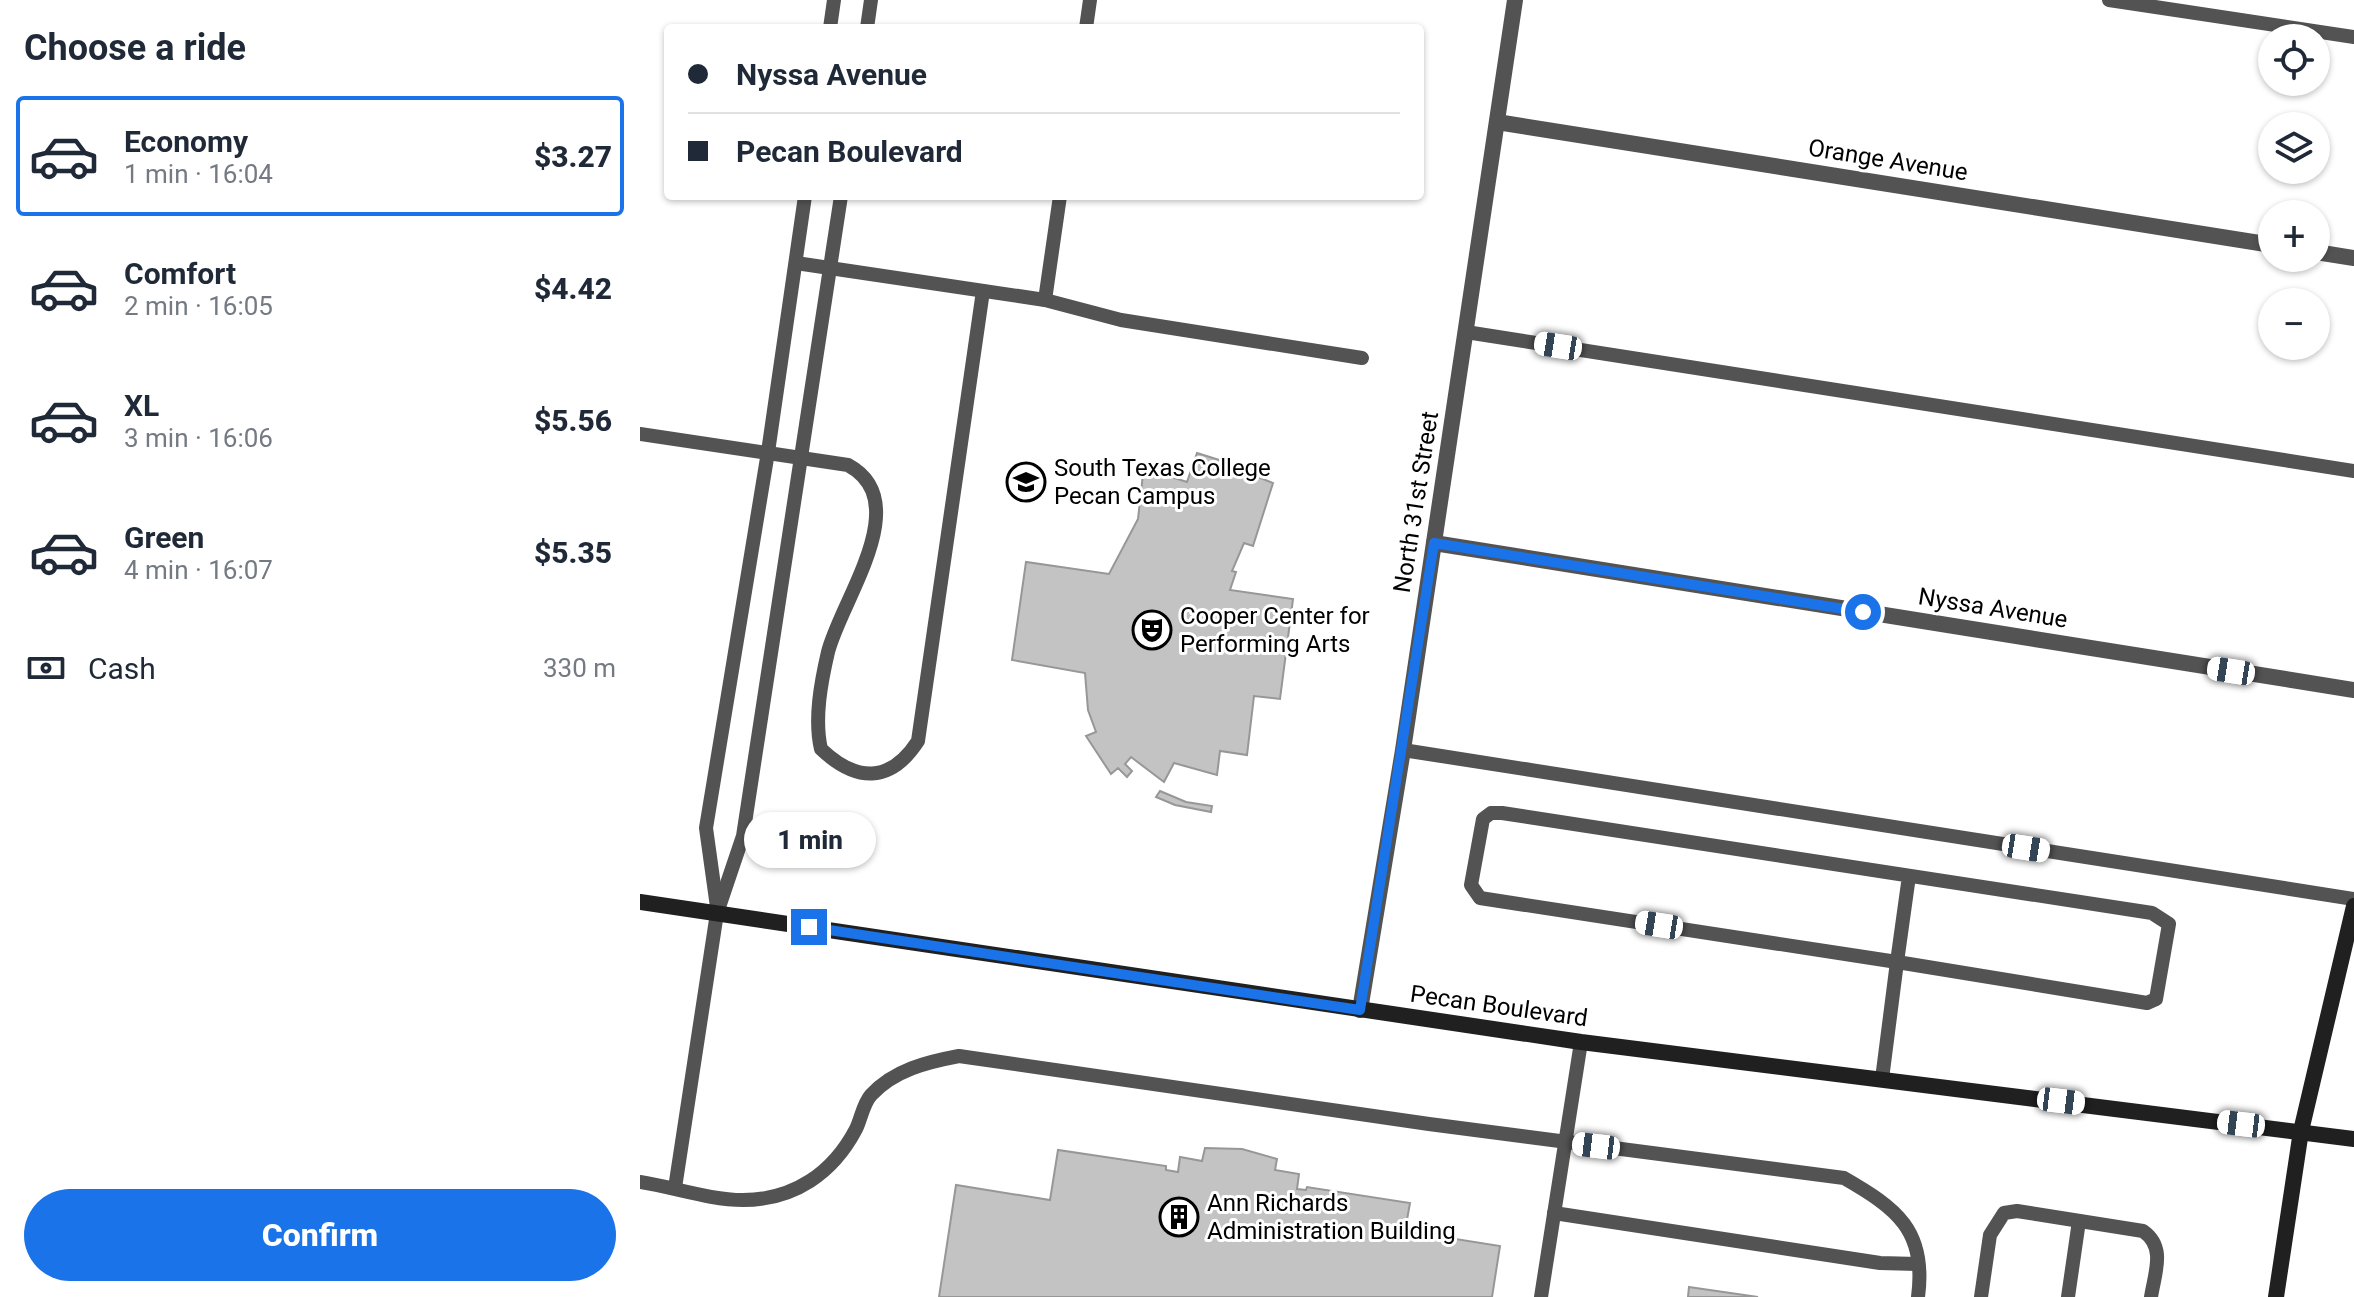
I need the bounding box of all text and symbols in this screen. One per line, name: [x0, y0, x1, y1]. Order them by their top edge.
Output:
map controls: [2258, 24, 2330, 360]
button: locate: [2258, 24, 2330, 96]
text: Choose a ride: [24, 27, 246, 69]
text: Nyssa Avenue: [736, 57, 927, 92]
button: layers: [2258, 112, 2330, 184]
icon: car: [28, 120, 100, 192]
text: Economy: [124, 124, 248, 159]
text: Pecan Boulevard: [736, 134, 963, 169]
street label: Orange Avenue: [1806, 134, 1970, 186]
text: $3.27: [534, 139, 612, 174]
text: 1 min · 16:04: [124, 159, 273, 189]
button: +: [2258, 200, 2330, 272]
icon: car: [28, 252, 100, 324]
text: Comfort: [124, 256, 236, 291]
text: $4.42: [534, 271, 612, 306]
button: −: [2258, 288, 2330, 360]
text: 2 min · 16:05: [124, 291, 273, 321]
car: [1532, 330, 1584, 362]
icon: car: [28, 384, 100, 456]
text: XL: [124, 388, 159, 423]
text: $5.56: [534, 403, 612, 438]
street label: North 31st Street: [1388, 409, 1444, 595]
text: 3 min · 16:06: [124, 423, 273, 453]
place label: South Texas College Pecan Campus: [1054, 454, 1271, 510]
school or university icon: South Texas College Pecan Campus: [1005, 461, 1047, 503]
icon: car: [28, 516, 100, 588]
text: Green: [124, 520, 204, 555]
text: $5.35: [534, 535, 612, 570]
text: 4 min · 16:07: [124, 555, 273, 585]
street label: Nyssa Avenue: [1916, 582, 2070, 634]
route start: [1845, 594, 1881, 630]
place label: Cooper Center for Performing Arts: [1180, 602, 1370, 658]
theatre icon: Cooper Center for Performing Arts: [1131, 609, 1173, 651]
icon: cash: [24, 646, 68, 690]
text: Cash: [88, 651, 156, 686]
text: 330 m: [543, 653, 616, 683]
car: [2205, 655, 2257, 687]
callout: 1 min: [743, 811, 875, 867]
text: 1 min: [777, 825, 843, 855]
car: [2000, 832, 2052, 864]
route end: [791, 909, 827, 945]
car: [1633, 909, 1685, 941]
street label: Pecan Boulevard: [1409, 980, 1589, 1032]
car: [2036, 1086, 2086, 1116]
car: [2216, 1109, 2266, 1139]
car: [1571, 1131, 1621, 1161]
button: Confirm: [24, 1189, 616, 1281]
place label: Ann Richards Administration Building: [1207, 1189, 1456, 1245]
building icon: Ann Richards Administration Building: [1158, 1196, 1200, 1238]

